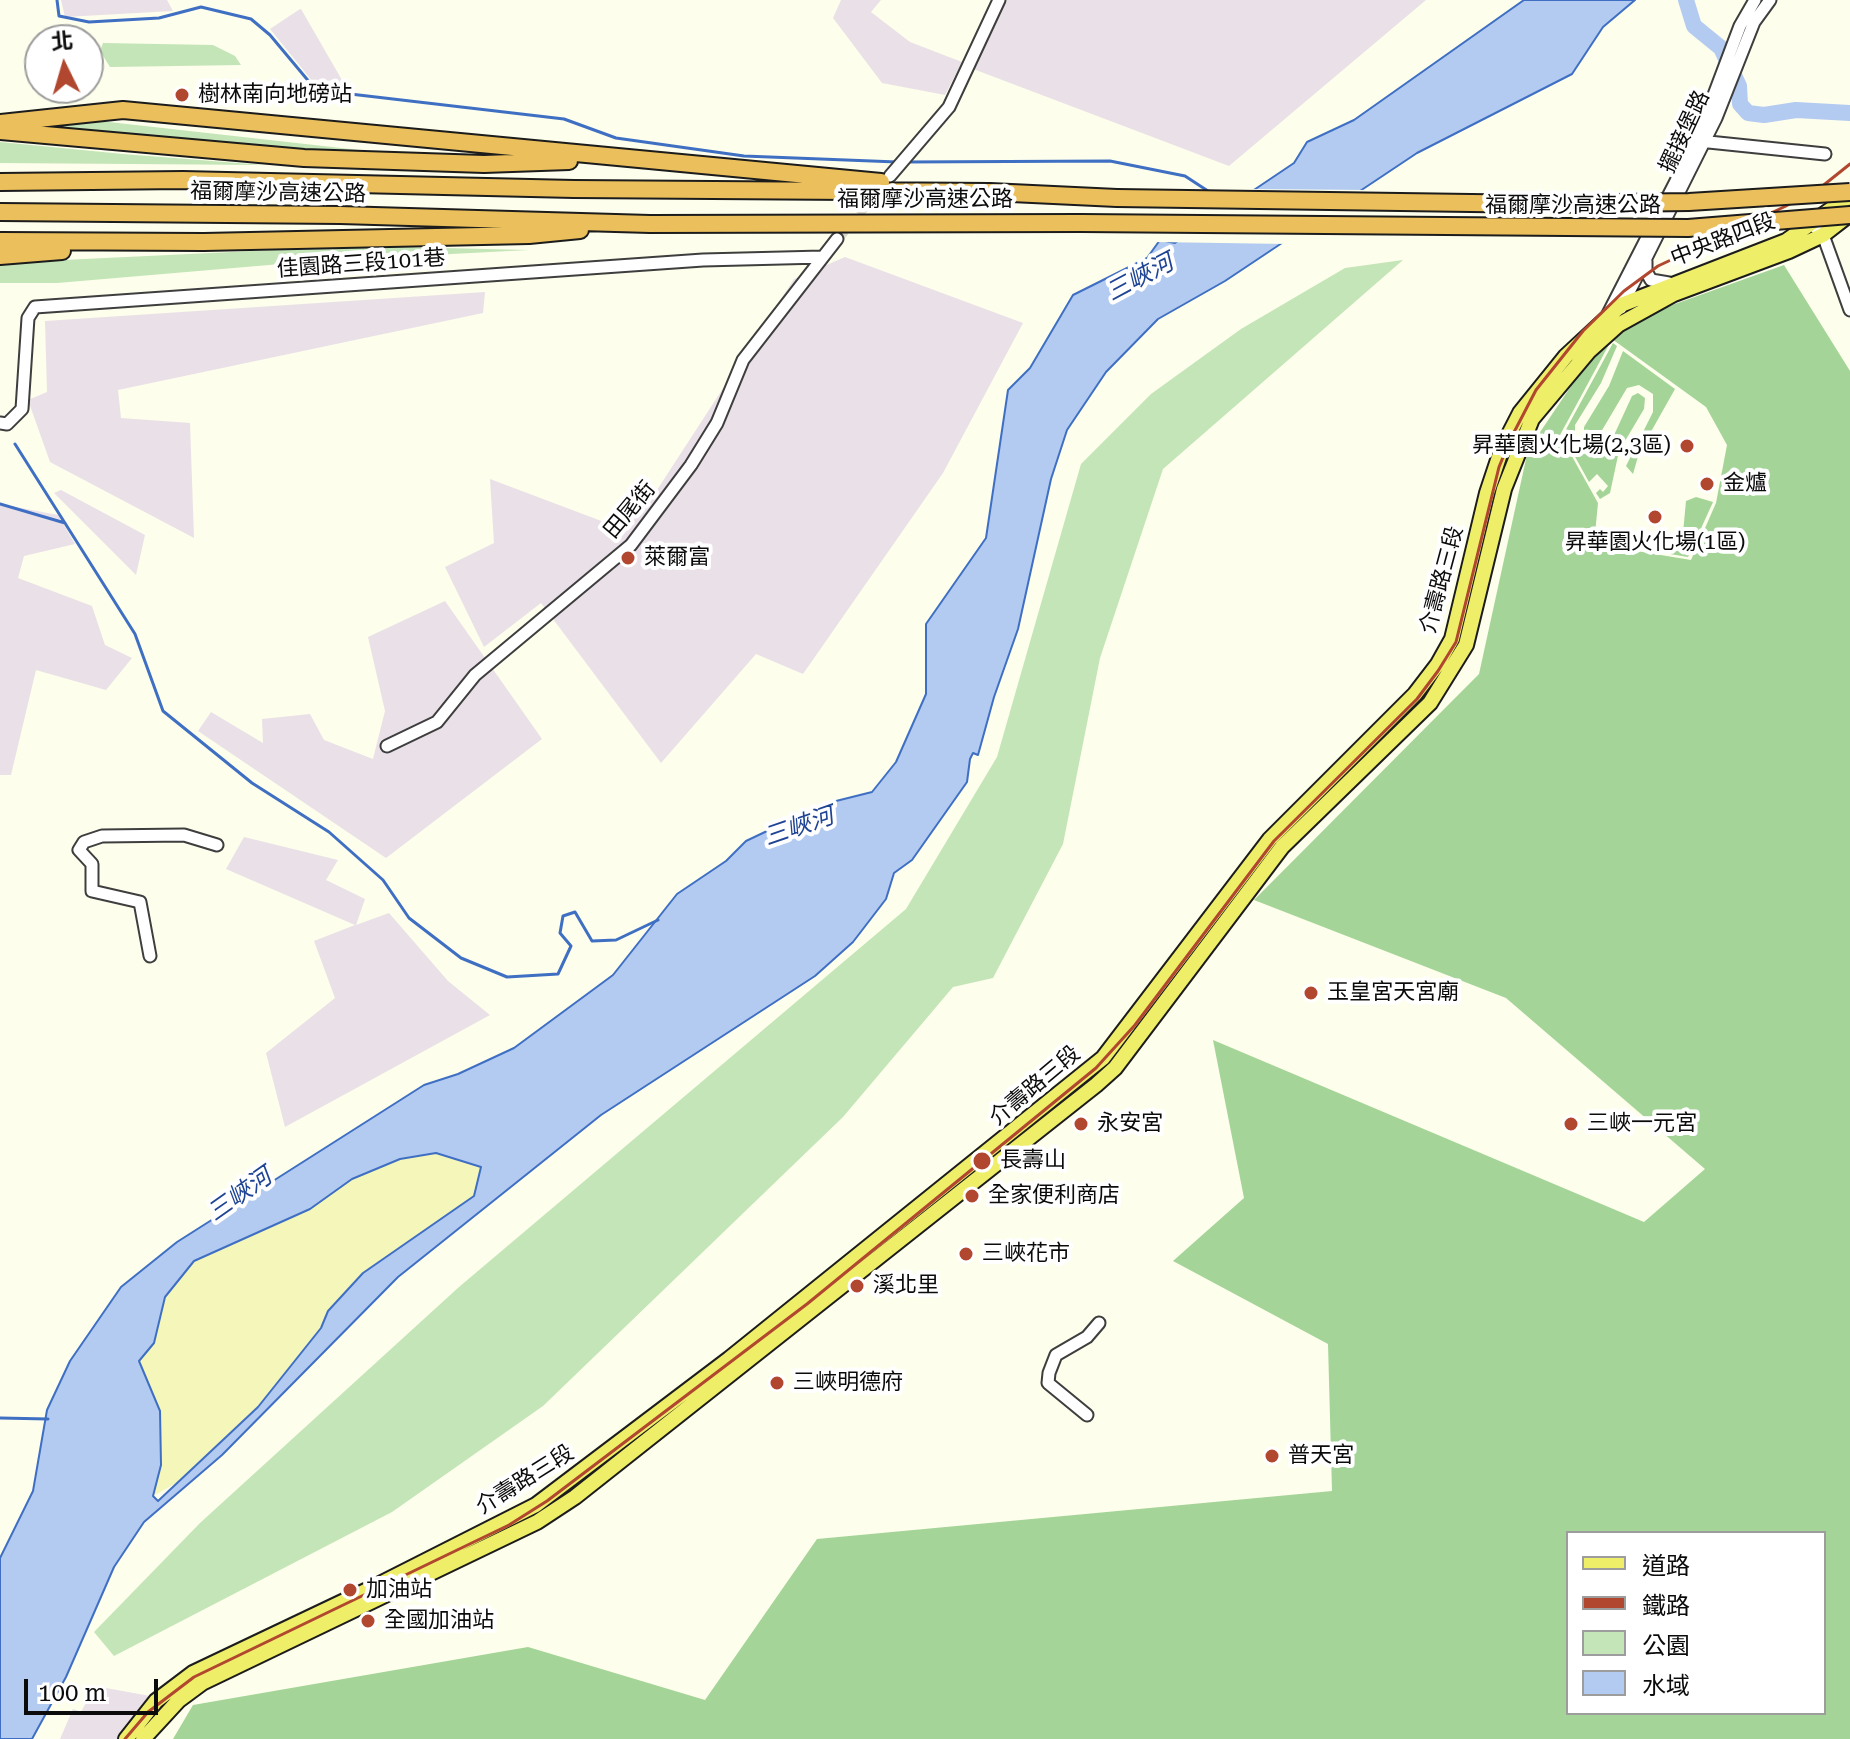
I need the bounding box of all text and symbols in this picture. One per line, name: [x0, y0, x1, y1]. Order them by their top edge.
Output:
north arrow: [24, 24, 104, 104]
text: 北: [50, 28, 74, 55]
place label: 樹林南向地磅站: [198, 82, 352, 108]
marker: 樹林南向地磅站: [173, 86, 191, 104]
street label: 擺接堡路: [1654, 87, 1716, 177]
street label: 福爾摩沙高速公路: [190, 178, 366, 208]
street label: 福爾摩沙高速公路: [837, 187, 1013, 213]
street label: 福爾摩沙高速公路: [1485, 193, 1661, 219]
street label: 中央路四段: [1667, 208, 1779, 272]
street label: 佳園路三段101巷: [276, 245, 446, 283]
water label: 三峽河: [1101, 248, 1179, 308]
place label: 昇華園火化場(2,3區): [1472, 433, 1671, 459]
marker: 昇華園火化場(2,3區): [1678, 437, 1696, 455]
place label: 金爐: [1723, 471, 1767, 497]
marker: 金爐: [1698, 475, 1716, 493]
street label: 田尾街: [599, 476, 661, 544]
marker: 昇華園火化場(1區): [1646, 508, 1664, 526]
street label: 介壽路三段: [1415, 523, 1469, 637]
place label: 昇華園火化場(1區): [1565, 530, 1745, 556]
place label: 萊爾富: [644, 545, 710, 571]
marker: 萊爾富: [619, 549, 637, 567]
water label: 三峽河: [760, 802, 838, 852]
place label: 玉皇宮天宮廟: [1327, 980, 1459, 1006]
marker: 玉皇宮天宮廟: [1302, 984, 1320, 1002]
street label: 介壽路三段: [984, 1041, 1086, 1131]
place label: 永安宮: [1097, 1111, 1163, 1137]
place label: 三峽一元宮: [1587, 1111, 1697, 1137]
marker: 永安宮: [1072, 1115, 1090, 1133]
marker: 三峽一元宮: [1562, 1115, 1580, 1133]
place label: 長壽山: [1000, 1148, 1066, 1174]
marker: 長壽山: [971, 1150, 993, 1172]
water label: 三峽河: [202, 1163, 278, 1227]
place label: 全家便利商店: [988, 1183, 1120, 1209]
marker: 全家便利商店: [963, 1187, 981, 1205]
place label: 三峽花市: [982, 1241, 1070, 1267]
marker: 三峽花市: [957, 1245, 975, 1263]
place label: 溪北里: [873, 1273, 939, 1299]
marker: 溪北里: [848, 1277, 866, 1295]
place label: 三峽明德府: [793, 1370, 903, 1396]
marker: 三峽明德府: [768, 1374, 786, 1392]
street label: 介壽路三段: [471, 1440, 579, 1520]
place label: 普天宮: [1288, 1443, 1354, 1469]
marker: 普天宮: [1263, 1447, 1281, 1465]
legend: [1566, 1531, 1826, 1715]
text: 道路: [1642, 1552, 1690, 1580]
place label: 加油站: [366, 1577, 432, 1603]
marker: 加油站: [341, 1581, 359, 1599]
text: 鐵路: [1642, 1592, 1690, 1620]
place label: 全國加油站: [384, 1608, 494, 1634]
marker: 全國加油站: [359, 1612, 377, 1630]
text: 公園: [1642, 1632, 1690, 1660]
scale bar: [28, 1663, 162, 1713]
text: 水域: [1642, 1672, 1690, 1700]
text: 100 m: [38, 1679, 106, 1707]

